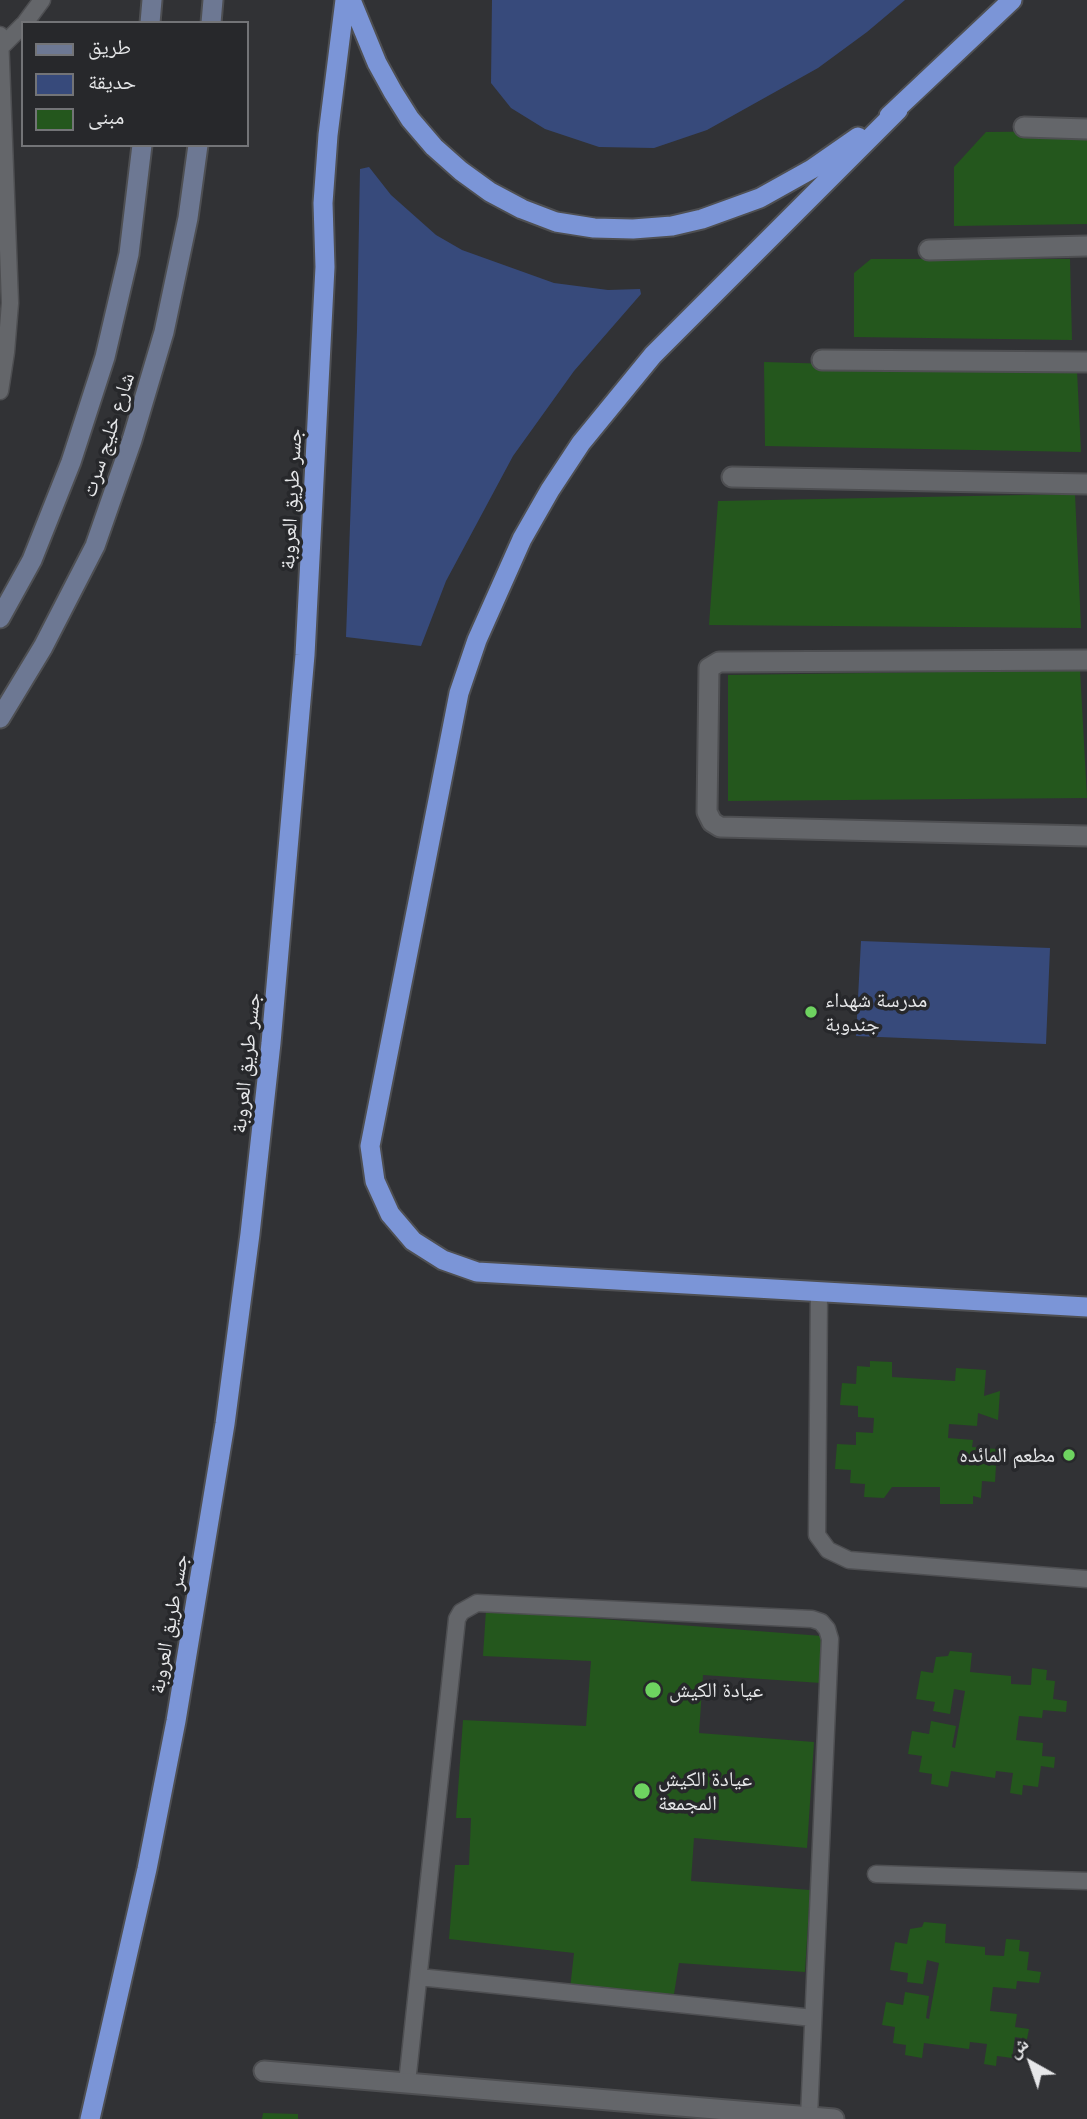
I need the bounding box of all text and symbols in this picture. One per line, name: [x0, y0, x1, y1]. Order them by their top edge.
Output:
legend: [21, 21, 248, 147]
text: طريق: [88, 33, 131, 58]
text: حديقة: [88, 68, 136, 93]
text: مبنى: [88, 103, 124, 128]
street label: شارع خليج سرت: [76, 370, 140, 500]
street label: جسر طريق العروبة: [275, 428, 307, 570]
place label: مدرسة شهداء جندوبة: [825, 987, 927, 1037]
street label: جسر طريق العروبة: [226, 991, 266, 1135]
marker: مدرسة شهداء جندوبة: [803, 1004, 819, 1020]
place label: مطعم المائده: [959, 1442, 1055, 1468]
marker: مطعم المائده: [1061, 1447, 1077, 1463]
street label: جسر طريق العروبة: [144, 1552, 194, 1696]
place label: عيادة الكيش: [669, 1677, 763, 1703]
marker: عيادة الكيش: [643, 1680, 663, 1700]
place label: عيادة الكيش المجمعة: [658, 1766, 752, 1816]
marker: عيادة الكيش المجمعة: [632, 1781, 652, 1801]
north arrow: [996, 2028, 1066, 2098]
text: ش: [1002, 2031, 1032, 2062]

